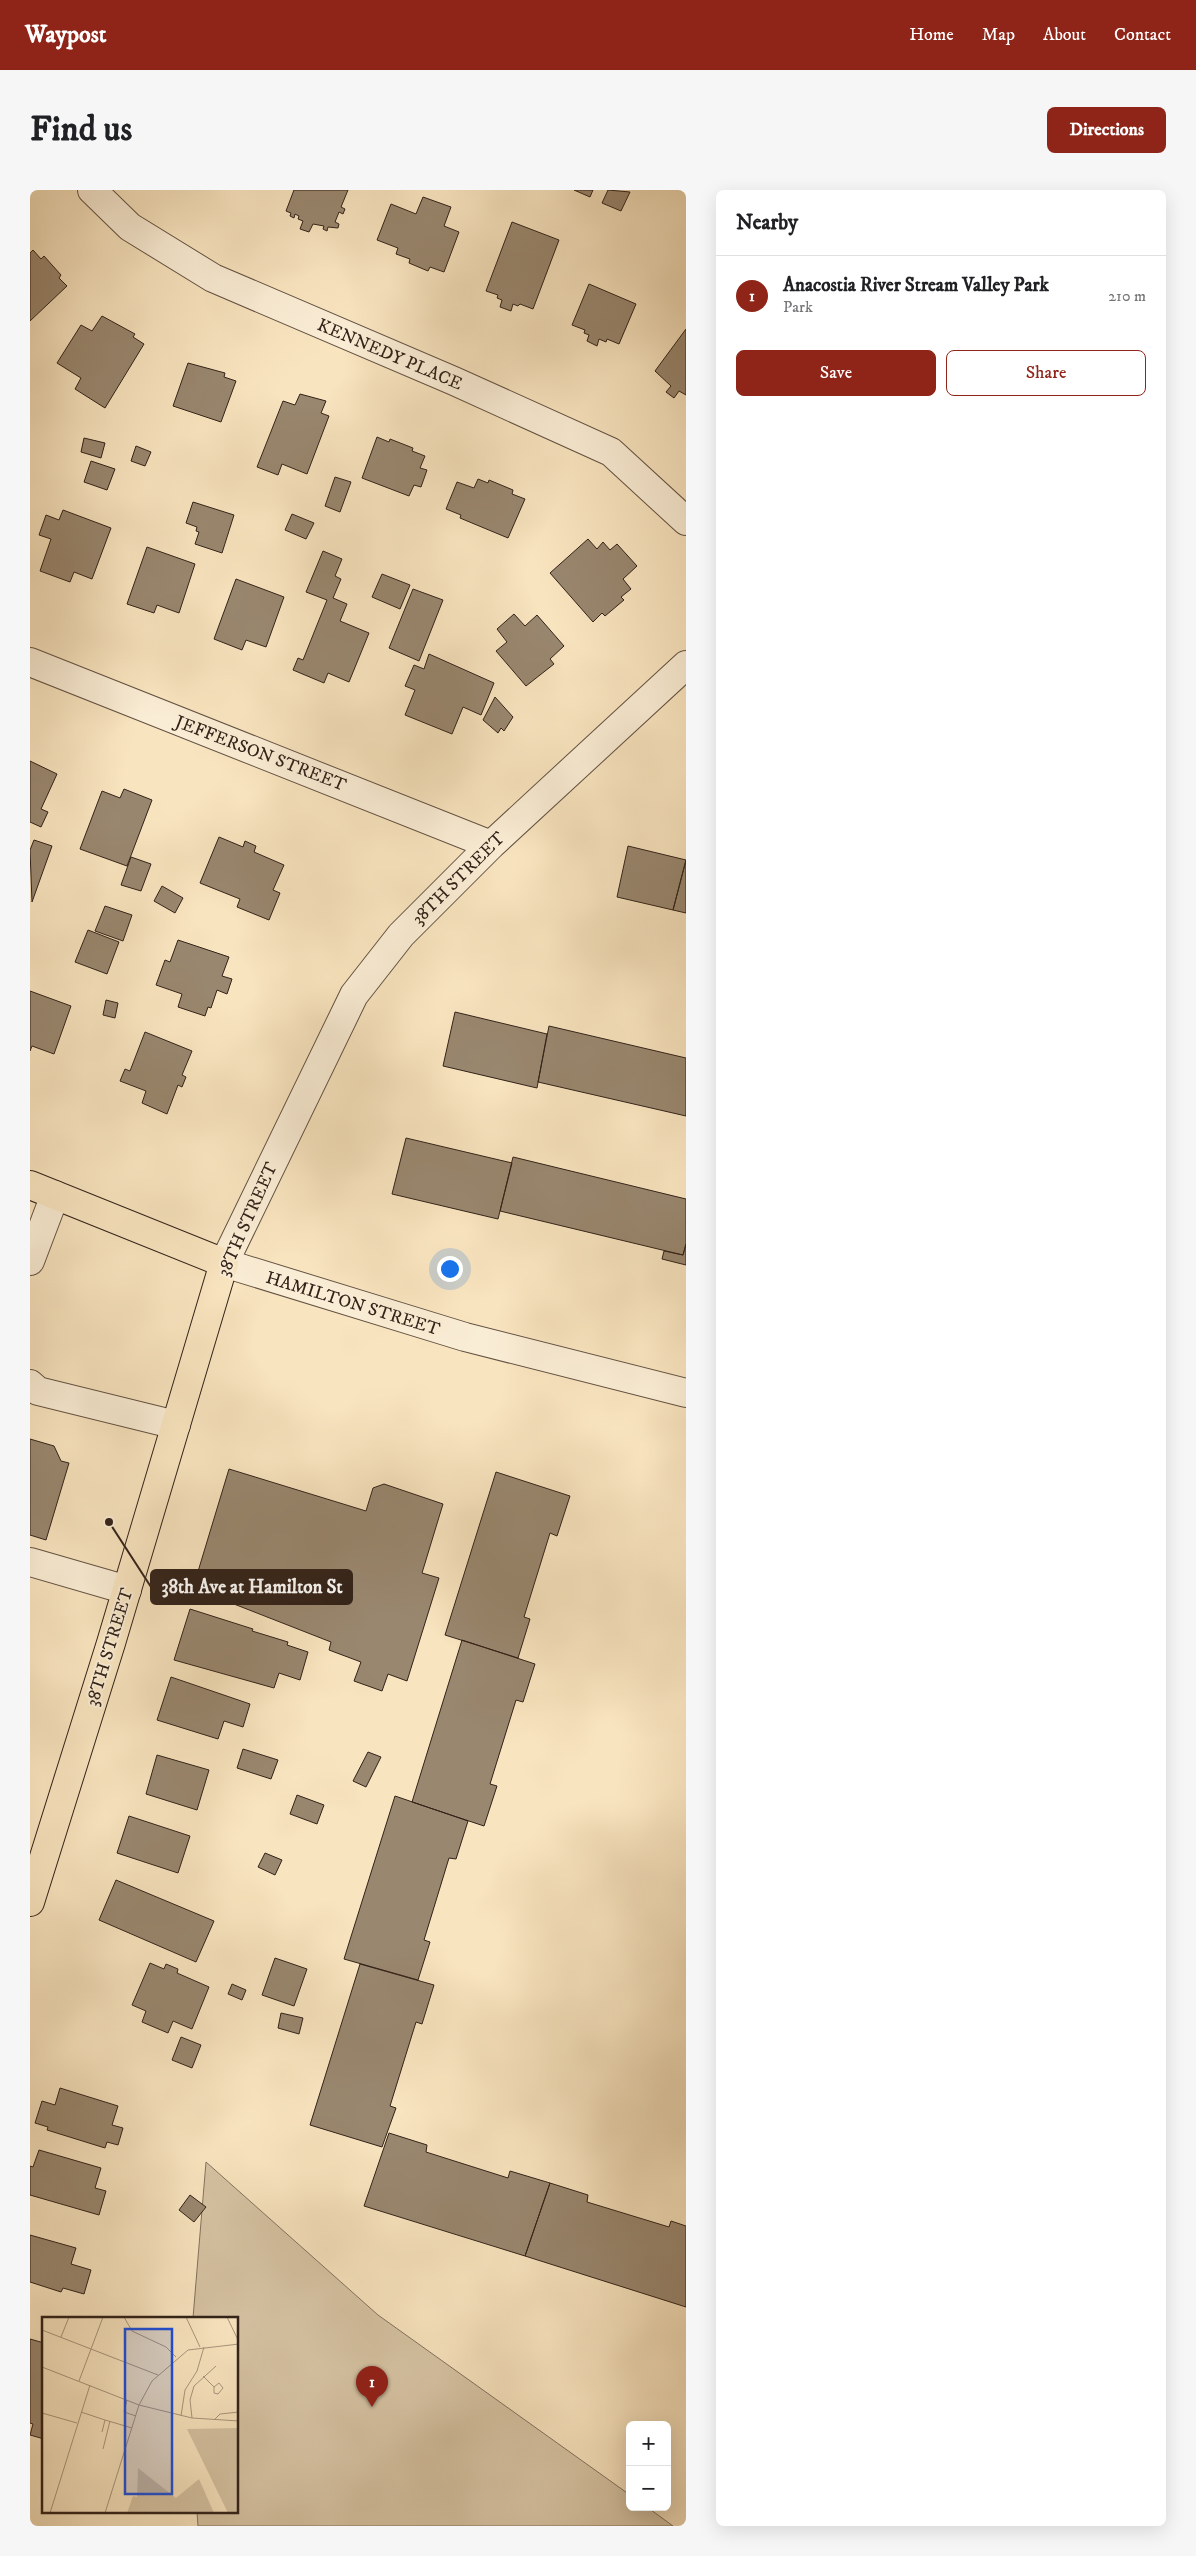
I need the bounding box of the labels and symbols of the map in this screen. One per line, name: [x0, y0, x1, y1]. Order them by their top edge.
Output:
street label: KENNEDY PLACE: [314, 314, 466, 396]
street label: JEFFERSON STREET: [170, 710, 350, 797]
street label: 38TH STREET: [408, 827, 510, 930]
street label: 38TH STREET: [213, 1159, 283, 1280]
your location: [437, 1256, 463, 1282]
street label: HAMILTON STREET: [263, 1267, 443, 1341]
callout: 38th Ave at Hamilton St: [151, 1570, 352, 1604]
text: 38th Ave at Hamilton St: [161, 1576, 343, 1599]
street label: 38TH STREET: [82, 1585, 138, 1709]
inset map: [42, 2317, 239, 2514]
pin: 1: [356, 2366, 388, 2407]

